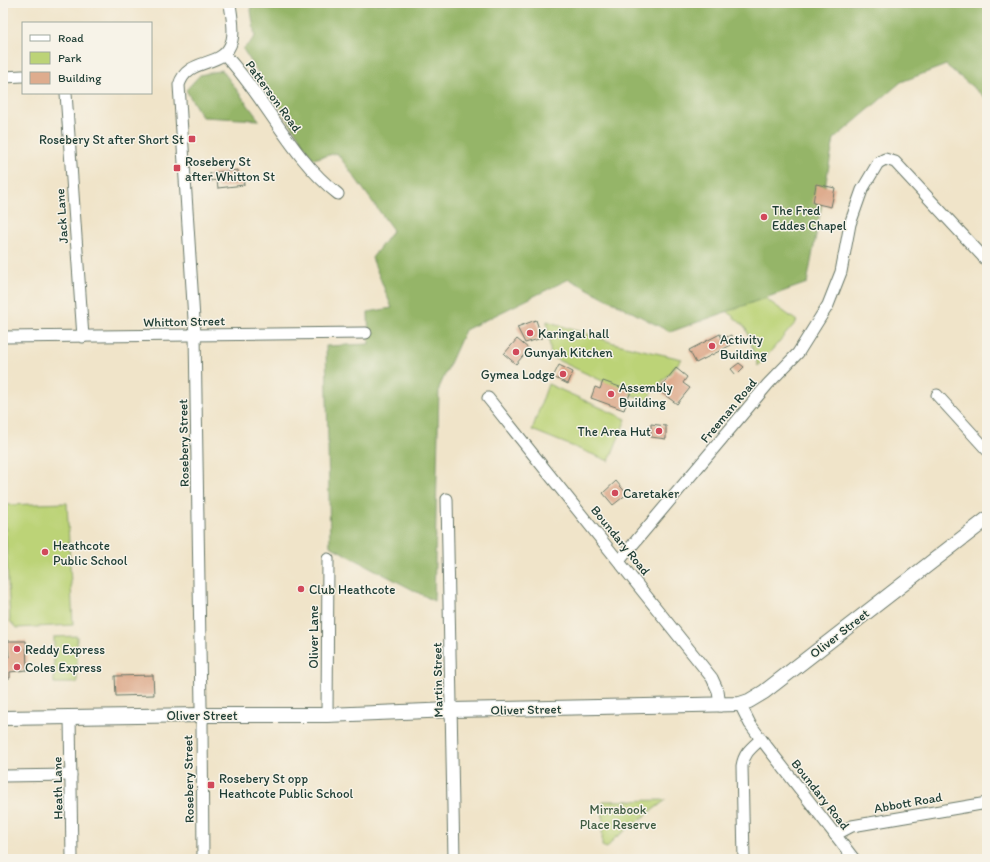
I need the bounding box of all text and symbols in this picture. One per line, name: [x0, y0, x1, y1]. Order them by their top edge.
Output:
legend: [22, 22, 152, 94]
text: Road: [58, 31, 84, 45]
text: Park: [58, 51, 82, 65]
street label: Patterson Road: [243, 57, 305, 135]
text: Building: [58, 71, 102, 85]
place label: Rosebery St after Short St: [39, 132, 184, 147]
marker: Rosebery St after Short St: [187, 134, 197, 144]
place label: Rosebery St after Whitton St: [185, 154, 275, 184]
marker: Rosebery St after Whitton St: [172, 163, 182, 173]
street label: Jack Lane: [52, 188, 71, 244]
place label: The Fred Eddes Chapel: [772, 203, 847, 233]
marker: The Fred Eddes Chapel: [759, 212, 769, 222]
street label: Whitton Street: [143, 313, 225, 330]
place label: Karingal hall: [538, 326, 610, 341]
marker: Karingal hall: [525, 328, 535, 338]
place label: Activity Building: [720, 332, 767, 362]
marker: Activity Building: [707, 341, 717, 351]
place label: Gunyah Kitchen: [524, 345, 613, 360]
marker: Gunyah Kitchen: [511, 347, 521, 357]
place label: Gymea Lodge: [481, 367, 555, 382]
marker: Gymea Lodge: [558, 369, 568, 379]
street label: Freeman Road: [697, 375, 760, 446]
place label: Assembly Building: [619, 380, 673, 410]
marker: Assembly Building: [606, 389, 616, 399]
street label: Rosebery Street: [175, 399, 192, 487]
place label: The Area Hut: [577, 424, 651, 439]
marker: The Area Hut: [654, 426, 664, 436]
place label: Caretaker: [623, 486, 680, 501]
marker: Caretaker: [610, 488, 620, 498]
street label: Boundary Road: [588, 502, 653, 578]
place label: Heathcote Public School: [53, 538, 128, 568]
marker: Heathcote Public School: [40, 547, 50, 557]
place label: Club Heathcote: [309, 582, 395, 597]
marker: Club Heathcote: [296, 584, 306, 594]
street label: Oliver Lane: [306, 605, 321, 669]
street label: Oliver Street: [807, 606, 872, 661]
place label: Reddy Express: [25, 642, 105, 657]
street label: Martin Street: [429, 642, 446, 718]
marker: Reddy Express: [12, 644, 22, 654]
place label: Coles Express: [25, 660, 102, 675]
marker: Coles Express: [12, 662, 22, 672]
street label: Oliver Street: [490, 701, 562, 718]
street label: Oliver Street: [166, 708, 238, 723]
street label: Rosebery Street: [180, 735, 197, 823]
street label: Heath Lane: [49, 756, 66, 820]
street label: Boundary Road: [788, 756, 853, 833]
place label: Rosebery St opp Heathcote Public School: [219, 771, 354, 801]
marker: Rosebery St opp Heathcote Public School: [206, 780, 216, 790]
street label: Abbott Road: [873, 789, 943, 816]
park label: Mirrabook Place Reserve: [580, 802, 656, 832]

